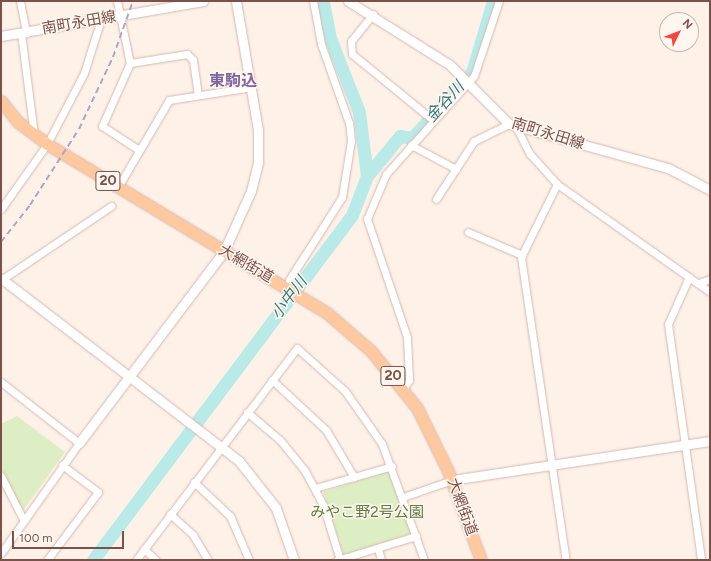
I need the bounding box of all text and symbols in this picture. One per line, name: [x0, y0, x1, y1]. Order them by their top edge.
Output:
street label: 南町永田線: [41, 8, 117, 38]
north arrow: [659, 12, 699, 52]
text: N: [680, 17, 695, 32]
district label: 東駒込: [209, 71, 257, 91]
water label: 金谷川: [422, 78, 468, 126]
street label: 南町永田線: [510, 114, 586, 154]
road number: 20: [95, 169, 121, 193]
street label: 大網街道: [216, 241, 276, 287]
water label: 小中川: [267, 273, 311, 323]
road number: 20: [380, 364, 406, 388]
street label: 大網街道: [443, 476, 481, 538]
park label: みやこ野2号公園: [310, 504, 424, 522]
scale bar: [14, 523, 126, 549]
text: 100 m: [19, 531, 53, 545]

